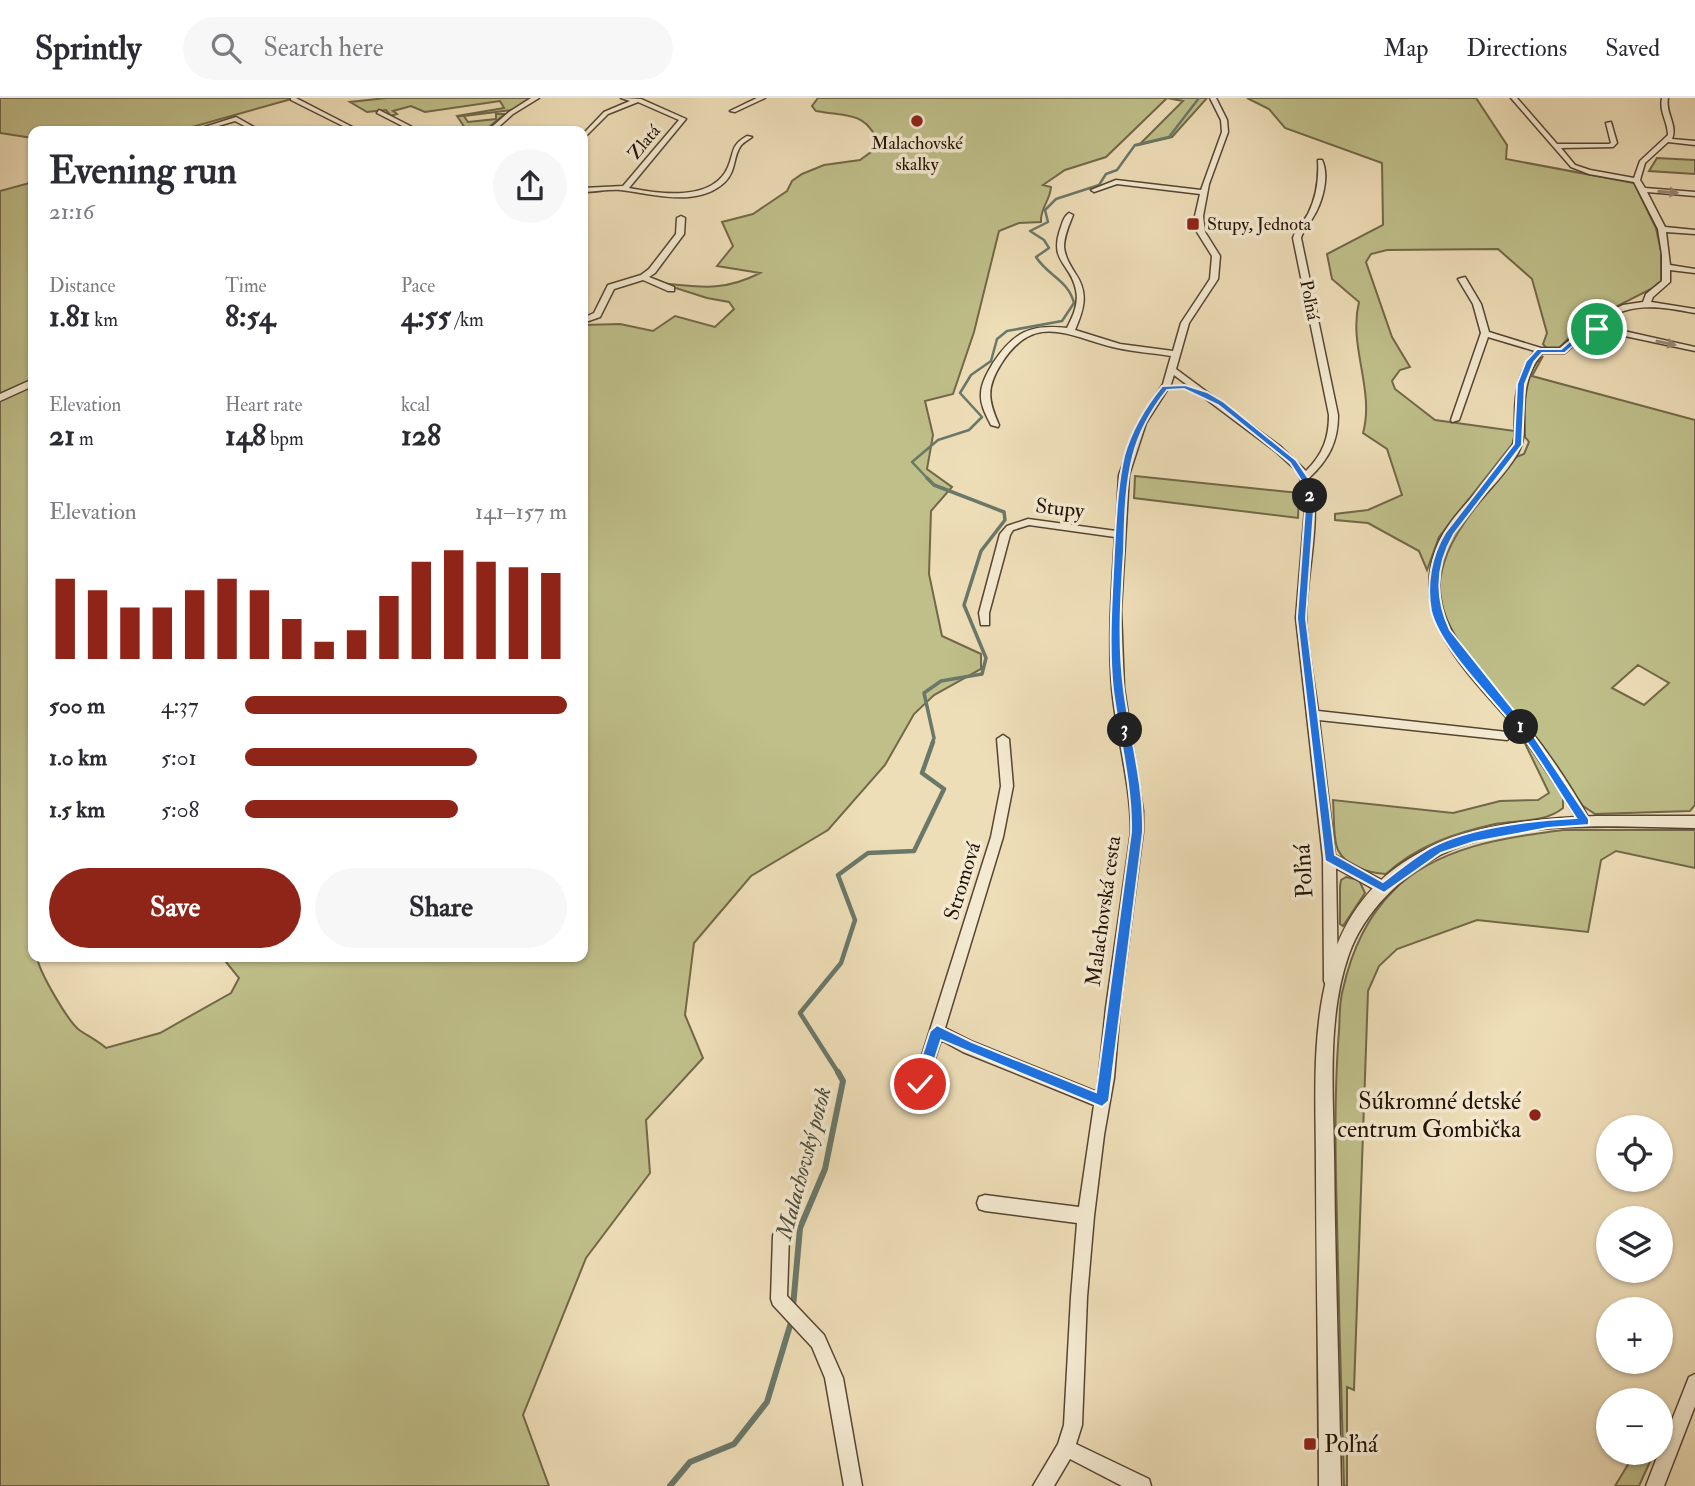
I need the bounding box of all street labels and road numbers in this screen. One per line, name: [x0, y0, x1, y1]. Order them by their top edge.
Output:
street label: Zlatá: [623, 120, 666, 165]
street label: Poľná: [1294, 278, 1325, 323]
street label: Stupy: [1034, 492, 1087, 525]
street label: Malachovská cesta: [1080, 834, 1127, 988]
street label: Stromová: [938, 839, 987, 923]
street label: Poľná: [1287, 842, 1320, 899]

